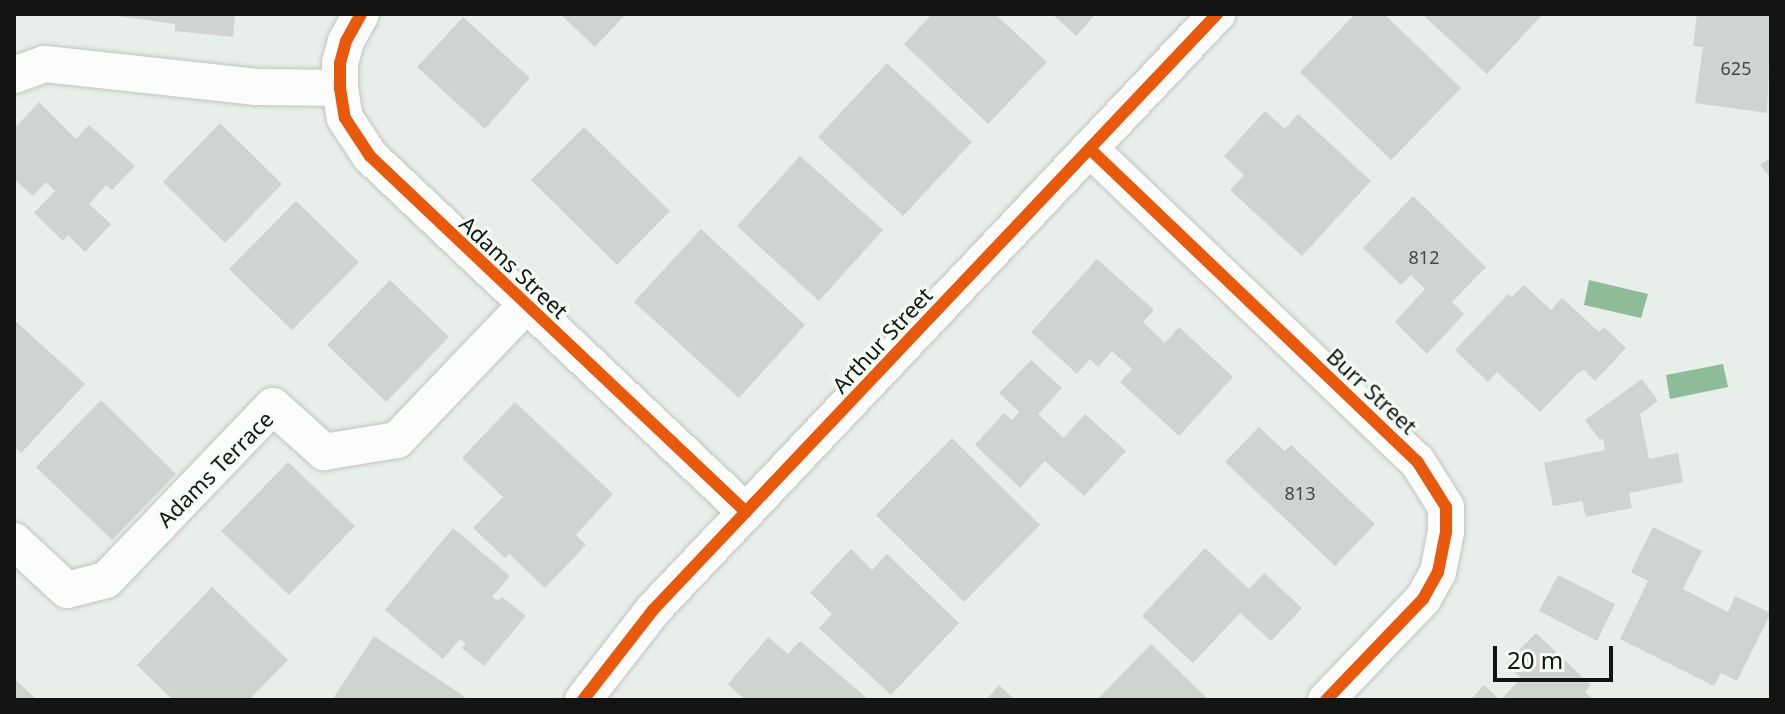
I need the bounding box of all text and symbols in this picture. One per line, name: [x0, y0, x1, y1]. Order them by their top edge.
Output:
house number: 625: [1721, 57, 1751, 79]
street label: Adams Street: [454, 210, 574, 324]
house number: 812: [1409, 246, 1439, 268]
street label: Arthur Street: [826, 282, 938, 398]
street label: Burr Street: [1322, 343, 1422, 439]
street label: Adams Terrace: [152, 406, 278, 532]
house number: 813: [1285, 482, 1315, 504]
scale bar: [1497, 630, 1617, 680]
text: 20 m: [1507, 643, 1563, 676]

